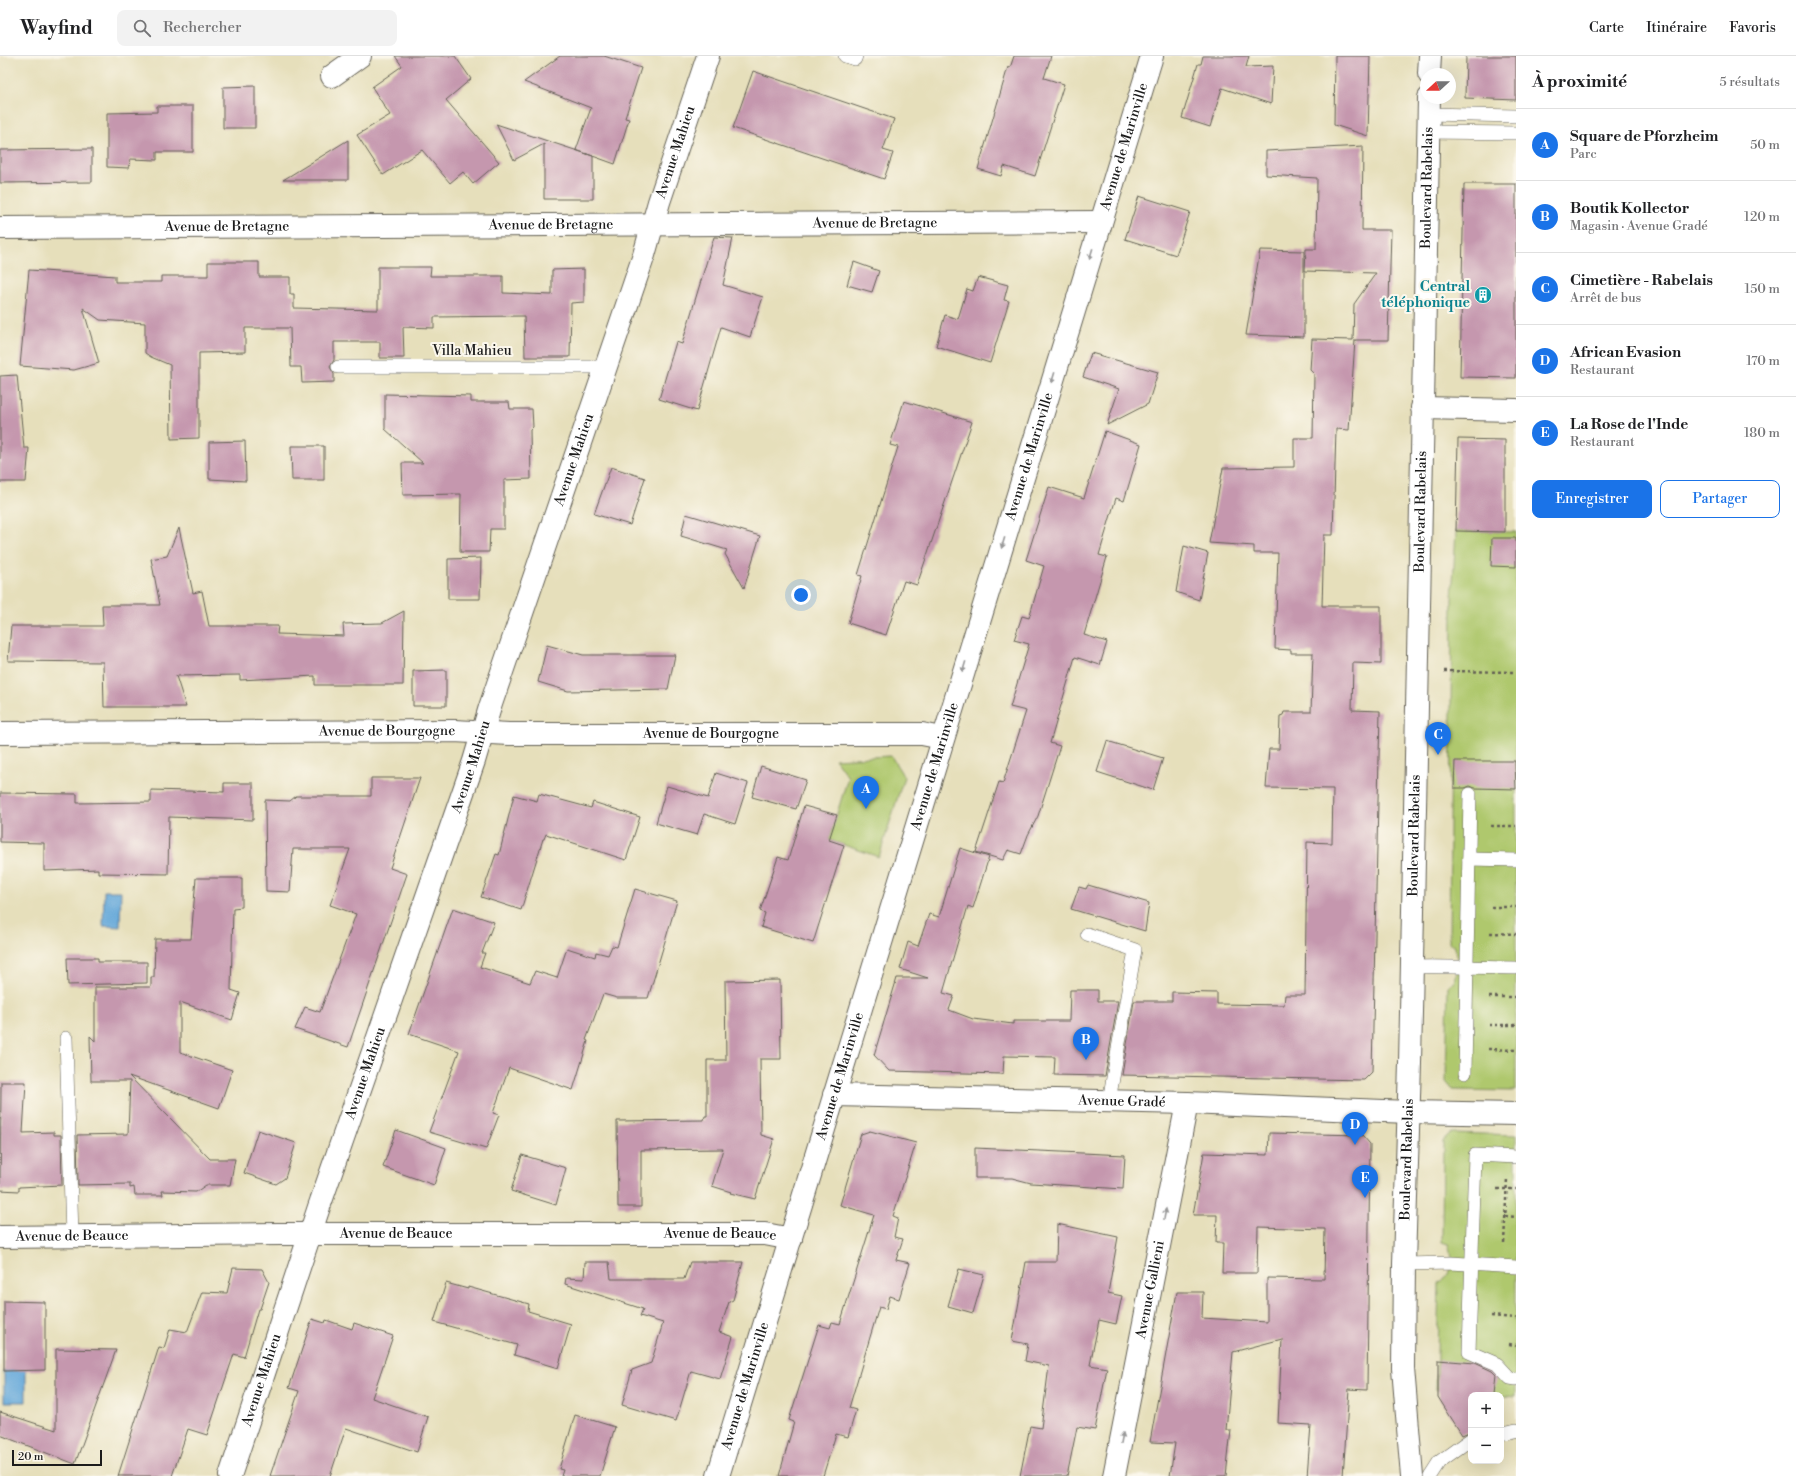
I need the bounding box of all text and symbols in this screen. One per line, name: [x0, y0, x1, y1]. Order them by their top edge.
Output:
search box: [117, 10, 397, 46]
text: Wayfind: [20, 16, 93, 40]
icon: search: [131, 17, 153, 39]
text: Rechercher: [163, 18, 242, 37]
text: Carte: [1589, 19, 1624, 37]
text: Itinéraire: [1646, 19, 1707, 37]
text: Favoris: [1729, 19, 1776, 37]
north arrow: [1420, 68, 1456, 104]
text: À proximité: [1532, 71, 1627, 93]
text: 5 résultats: [1719, 74, 1780, 90]
street label: Avenue de Marinville: [1096, 81, 1152, 214]
street label: Avenue Mahieu: [652, 103, 700, 202]
street label: Boulevard Rabelais: [1417, 127, 1437, 250]
text: Square de Pforzheim: [1570, 127, 1718, 146]
text: A: [1540, 137, 1550, 153]
text: 50 m: [1750, 137, 1780, 153]
text: Parc: [1570, 146, 1597, 162]
text: Boutik Kollector: [1570, 199, 1689, 218]
text: B: [1540, 209, 1550, 225]
text: 120 m: [1744, 209, 1780, 225]
street label: Avenue de Bretagne: [812, 214, 937, 233]
street label: Avenue de Bretagne: [488, 216, 613, 234]
street label: Avenue de Bretagne: [164, 217, 289, 236]
text: Magasin · Avenue Gradé: [1570, 218, 1708, 234]
one-way arrow: [1088, 248, 1094, 260]
text: Cimetière - Rabelais: [1570, 271, 1713, 290]
place label: Central téléphonique: [1381, 278, 1470, 312]
text: C: [1540, 281, 1550, 297]
text: 150 m: [1745, 281, 1780, 297]
building icon: Central téléphonique: [1473, 285, 1493, 305]
text: Arrêt de bus: [1570, 290, 1641, 306]
street label: Villa Mahieu: [431, 342, 512, 360]
text: African Evasion: [1570, 343, 1681, 362]
text: D: [1540, 353, 1550, 369]
text: 170 m: [1746, 353, 1780, 369]
text: Restaurant: [1570, 362, 1635, 378]
one-way arrow: [1050, 372, 1056, 384]
street label: Avenue de Marinville: [1001, 390, 1058, 524]
street label: Avenue Mahieu: [550, 411, 598, 509]
text: La Rose de l'Inde: [1570, 415, 1688, 434]
text: E: [1540, 425, 1550, 441]
text: 180 m: [1744, 425, 1780, 441]
text: Restaurant: [1570, 434, 1635, 450]
street label: Boulevard Rabelais: [1411, 450, 1431, 574]
button: Enregistrer: [1532, 480, 1652, 518]
button: Partager: [1660, 480, 1780, 518]
one-way arrow: [1000, 537, 1006, 549]
your location: [791, 585, 811, 605]
one-way arrow: [961, 661, 967, 673]
street label: Avenue de Marinville: [907, 700, 963, 833]
street label: Avenue Mahieu: [447, 718, 495, 817]
street label: Avenue de Bourgogne: [318, 722, 455, 741]
pin: C: [1425, 722, 1451, 755]
street label: Avenue de Bourgogne: [642, 725, 779, 743]
street label: Boulevard Rabelais: [1404, 774, 1425, 898]
pin: A: [853, 776, 879, 809]
street label: Avenue de Marinville: [812, 1010, 868, 1143]
street label: Avenue Mahieu: [341, 1025, 390, 1123]
pin: B: [1073, 1027, 1099, 1060]
street label: Avenue Gradé: [1077, 1092, 1166, 1112]
street label: Boulevard Rabelais: [1396, 1098, 1418, 1222]
pin: D: [1342, 1112, 1368, 1145]
pin: E: [1352, 1165, 1378, 1198]
one-way arrow: [1162, 1208, 1168, 1220]
street label: Avenue de Beauce: [338, 1225, 453, 1243]
street label: Avenue de Beauce: [662, 1225, 778, 1245]
street label: Avenue de Beauce: [14, 1227, 129, 1246]
street label: Avenue Gallieni: [1132, 1239, 1169, 1341]
street label: Avenue de Marinville: [717, 1320, 773, 1453]
street label: Avenue Mahieu: [238, 1331, 285, 1430]
map controls: [1468, 1392, 1504, 1464]
button: +: [1468, 1392, 1504, 1428]
button: −: [1468, 1428, 1504, 1464]
one-way arrow: [1119, 1432, 1125, 1444]
scale bar: [12, 1448, 102, 1467]
text: 20 m: [18, 1450, 43, 1464]

